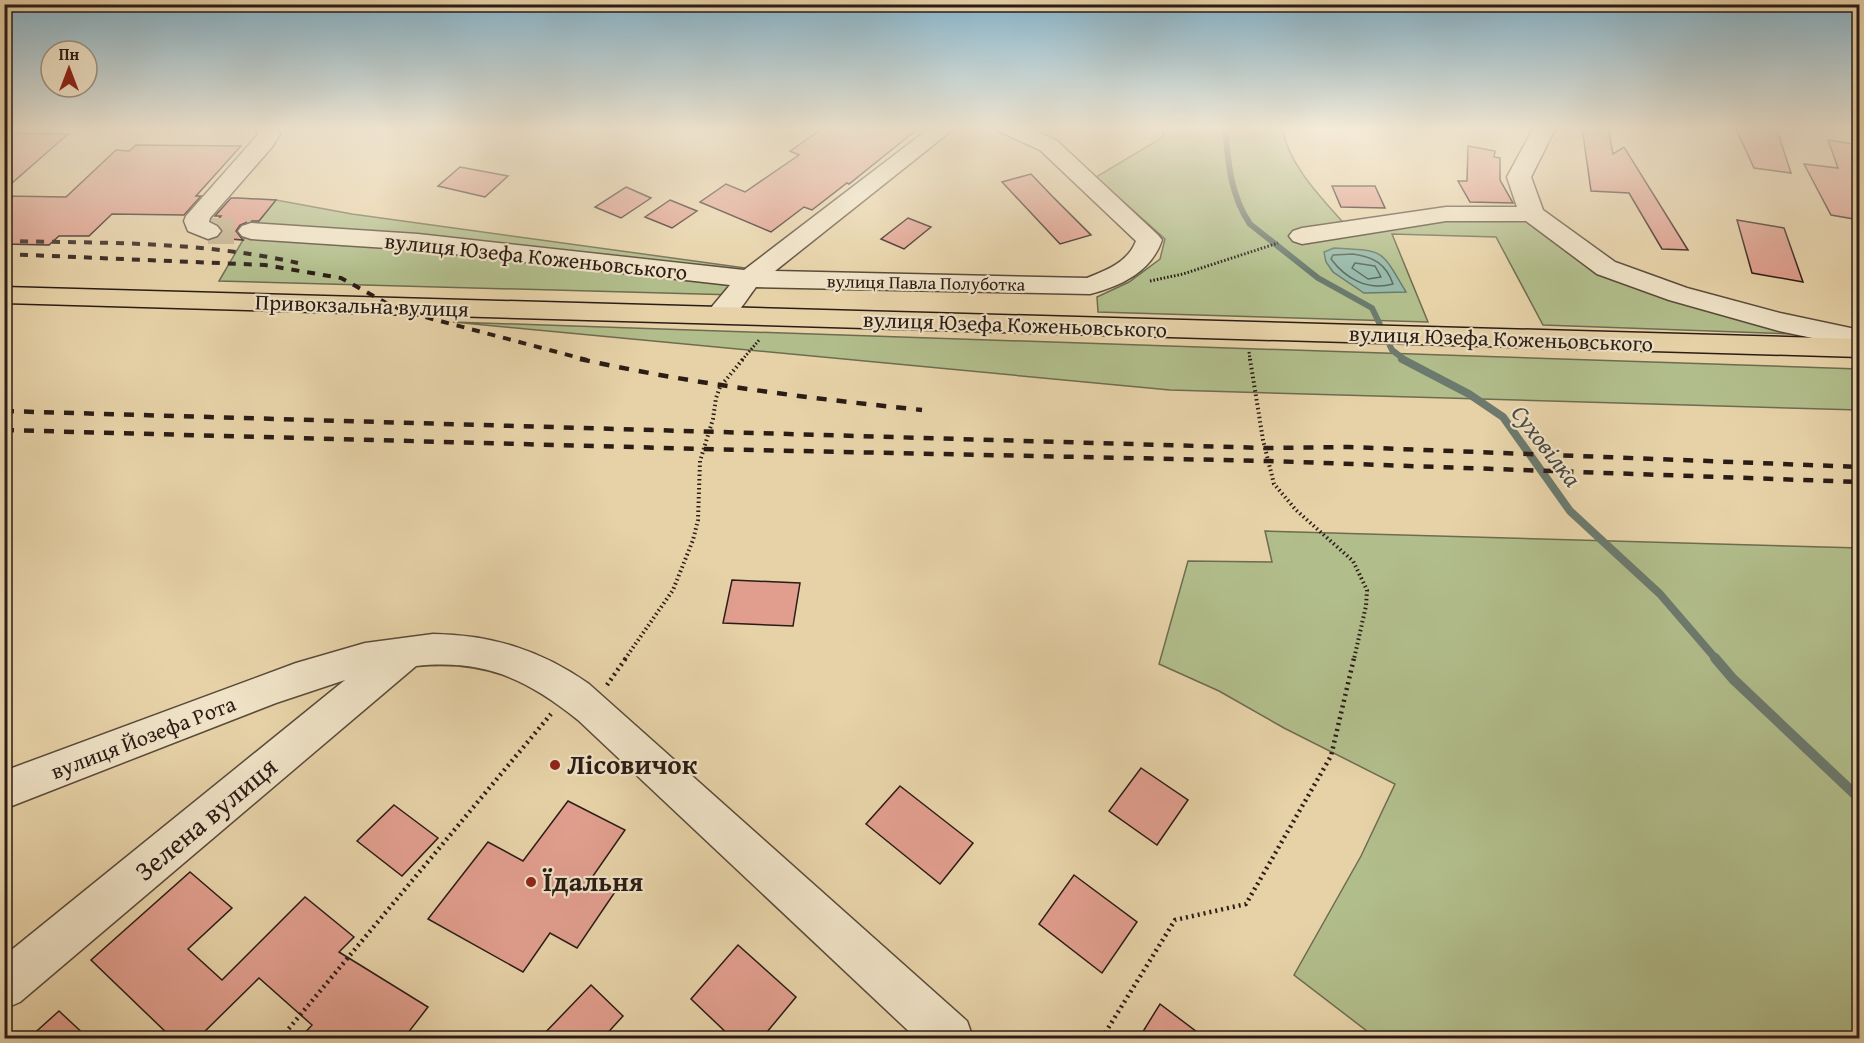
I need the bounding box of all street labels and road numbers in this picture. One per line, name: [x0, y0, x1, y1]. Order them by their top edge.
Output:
street label: вулиця Юзефа Коженьовського: [383, 224, 689, 288]
street label: вулиця Павла Полуботка: [827, 267, 1026, 298]
street label: Привокзальна вулиця: [255, 285, 469, 325]
street label: вулиця Юзефа Коженьовського: [862, 303, 1168, 345]
street label: вулиця Юзефа Коженьовського: [1348, 317, 1654, 359]
street label: вулиця Йозефа Рота: [46, 687, 241, 787]
street label: Зелена вулиця: [125, 746, 286, 890]

